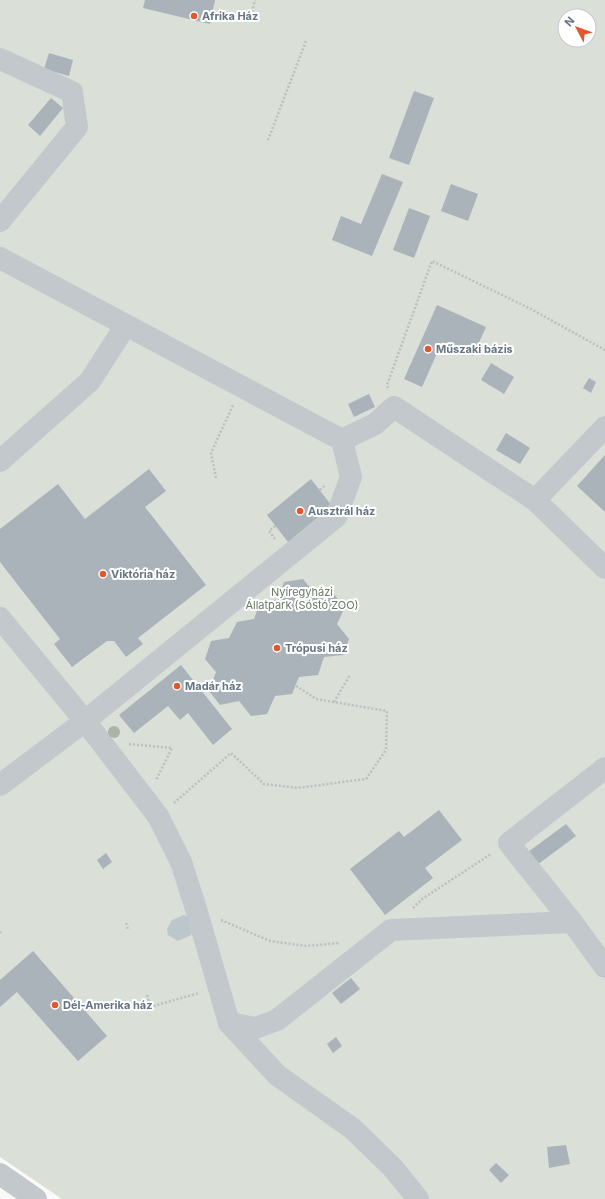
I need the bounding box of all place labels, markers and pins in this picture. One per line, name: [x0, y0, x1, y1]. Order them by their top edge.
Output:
place label: Afrika Ház: [202, 9, 258, 23]
marker: Afrika Ház: [189, 11, 199, 21]
place label: Műszaki bázis: [436, 342, 513, 356]
marker: Műszaki bázis: [423, 344, 433, 354]
place label: Ausztrál ház: [308, 504, 375, 518]
marker: Ausztrál ház: [295, 506, 305, 516]
place label: Viktória ház: [111, 567, 175, 581]
marker: Viktória ház: [98, 569, 108, 579]
place label: Trópusi ház: [285, 641, 348, 655]
marker: Trópusi ház: [272, 643, 282, 653]
place label: Madár ház: [185, 679, 242, 693]
marker: Madár ház: [172, 681, 182, 691]
place label: Dél-Amerika ház: [63, 998, 153, 1012]
marker: Dél-Amerika ház: [50, 1000, 60, 1010]

